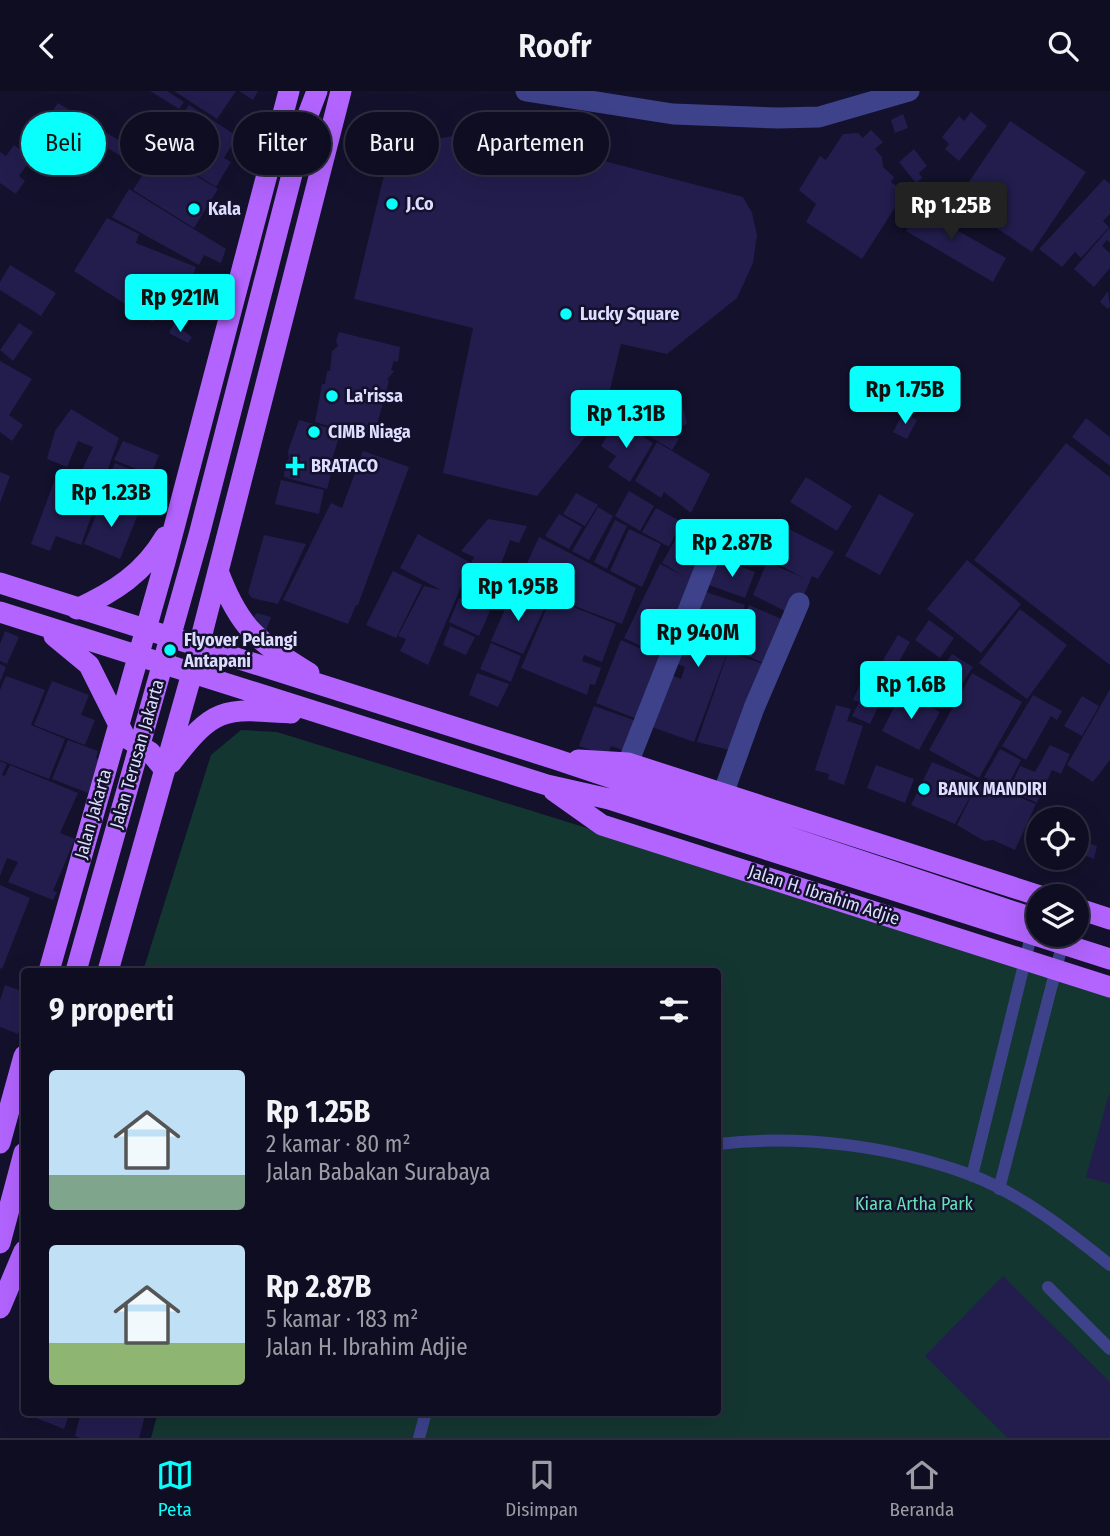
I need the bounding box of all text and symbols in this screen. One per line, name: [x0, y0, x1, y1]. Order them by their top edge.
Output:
icon: back: [28, 27, 66, 65]
text: Roofr: [518, 27, 592, 65]
icon: search: [1044, 27, 1082, 65]
chip: Beli: [21, 112, 106, 175]
chip: Sewa: [120, 112, 219, 175]
chip: Filter: [233, 112, 331, 175]
chip: Baru: [345, 112, 439, 175]
chip: Apartemen: [453, 112, 609, 175]
pin: Rp 1.25B: [879, 183, 1023, 242]
text: Rp 1.25B: [911, 191, 991, 219]
place label: J.Co: [405, 193, 434, 215]
marker: J.Co: [384, 196, 400, 212]
place label: Kala: [208, 198, 241, 220]
marker: Kala: [186, 201, 202, 217]
pin: Rp 921M: [115, 275, 245, 334]
text: Rp 921M: [141, 283, 219, 311]
place label: Lucky Square: [580, 303, 679, 325]
marker: Lucky Square: [558, 306, 574, 322]
pin: Rp 1.75B: [833, 367, 977, 426]
text: Rp 1.75B: [866, 375, 944, 403]
place label: La'rissa: [346, 385, 403, 407]
marker: La'rissa: [324, 388, 340, 404]
pin: Rp 1.31B: [554, 391, 698, 450]
text: Rp 1.31B: [587, 399, 665, 427]
place label: CIMB Niaga: [328, 421, 411, 443]
marker: CIMB Niaga: [306, 424, 322, 440]
place label: BRATACO: [311, 455, 378, 477]
marker: BRATACO: [285, 456, 305, 476]
pin: Rp 1.23B: [39, 469, 183, 529]
text: Rp 1.23B: [71, 478, 151, 506]
pin: Rp 2.87B: [660, 519, 804, 579]
text: Rp 2.87B: [692, 528, 772, 556]
pin: Rp 1.95B: [446, 563, 590, 623]
text: Rp 1.95B: [478, 572, 558, 600]
pin: Rp 940M: [633, 609, 763, 669]
text: Rp 940M: [657, 618, 739, 646]
place label: Flyover Pelangi Antapani: [183, 629, 297, 672]
marker: Flyover Pelangi Antapani: [162, 642, 178, 658]
pin: Rp 1.6B: [846, 661, 976, 721]
text: Rp 1.6B: [876, 670, 946, 698]
street label: Jalan Terusan Jakarta: [105, 677, 169, 831]
street label: Jalan Jakarta: [70, 766, 116, 861]
place label: BANK MANDIRI: [938, 778, 1047, 800]
marker: BANK MANDIRI: [916, 781, 932, 797]
map controls: [1026, 807, 1089, 947]
button: locate: [1026, 807, 1089, 870]
street label: Jalan H. Ibrahim Adjie: [746, 860, 902, 930]
button: layers: [1026, 884, 1089, 947]
icon: filters: [655, 991, 693, 1029]
text: 9 properti: [49, 992, 174, 1028]
text: Rp 1.25B: [266, 1094, 370, 1130]
icon: home: [105, 1098, 189, 1182]
text: 2 kamar · 80 m²: [266, 1130, 411, 1158]
text: Jalan Babakan Surabaya: [266, 1158, 491, 1186]
park label: Kiara Artha Park: [855, 1193, 974, 1215]
text: Rp 2.87B: [266, 1269, 371, 1305]
icon: home: [105, 1273, 189, 1357]
text: 5 kamar · 183 m²: [266, 1305, 418, 1333]
text: Jalan H. Ibrahim Adjie: [266, 1333, 468, 1361]
tab: Peta: [156, 1456, 194, 1521]
tab: Disimpan: [505, 1456, 578, 1521]
tab: Beranda: [890, 1456, 954, 1521]

